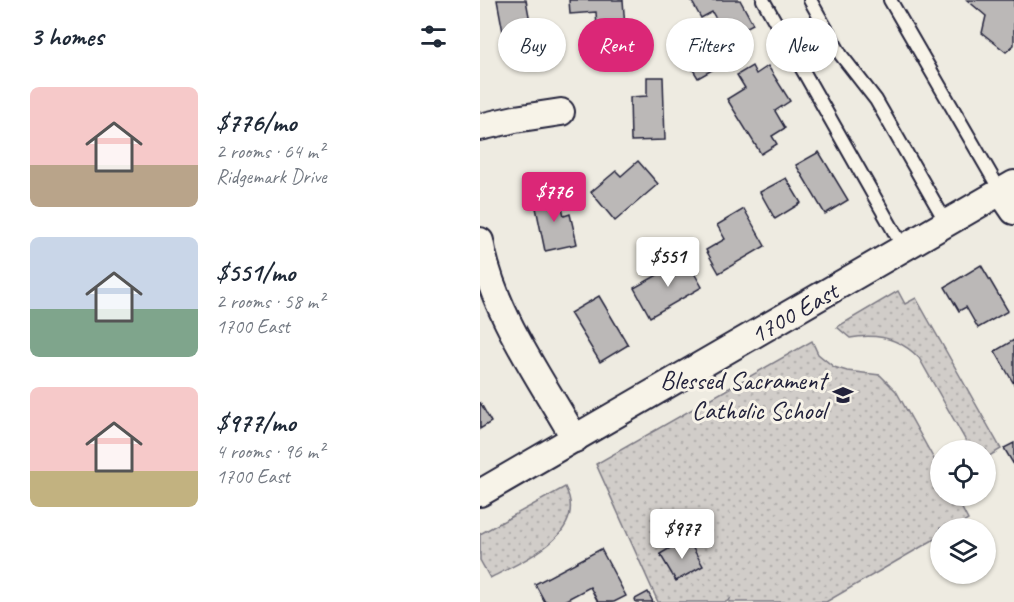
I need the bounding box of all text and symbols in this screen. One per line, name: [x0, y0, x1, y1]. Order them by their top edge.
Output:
chip: Buy: [498, 18, 566, 72]
chip: Rent: [578, 18, 654, 72]
chip: Filters: [666, 18, 754, 72]
chip: New: [766, 18, 838, 72]
text: 3 homes: [30, 20, 103, 53]
icon: filters: [417, 20, 450, 53]
text: $776/mo: [216, 106, 296, 139]
icon: home: [78, 111, 150, 183]
text: 2 rooms · 64 m²: [216, 139, 324, 164]
text: Ridgemark Drive: [216, 164, 327, 189]
pin: $776: [518, 172, 590, 223]
text: $776: [536, 179, 572, 204]
pin: $551: [632, 237, 704, 288]
text: $551: [650, 244, 686, 269]
text: $551/mo: [216, 256, 295, 289]
icon: home: [78, 261, 150, 333]
street label: 1700 East: [744, 274, 846, 351]
text: 2 rooms · 58 m²: [216, 289, 324, 314]
text: 1700 East: [216, 314, 290, 339]
place label: Blessed Sacrament Catholic School: [660, 364, 831, 427]
school or university icon: Blessed Sacrament Catholic School: [831, 383, 855, 407]
text: $977/mo: [216, 406, 296, 439]
icon: home: [78, 411, 150, 483]
text: 4 rooms · 96 m²: [216, 439, 324, 464]
map controls: [930, 440, 996, 584]
button: locate: [930, 440, 996, 506]
text: 1700 East: [216, 464, 290, 489]
pin: $977: [646, 509, 718, 560]
text: $977: [664, 516, 700, 541]
button: layers: [930, 518, 996, 584]

